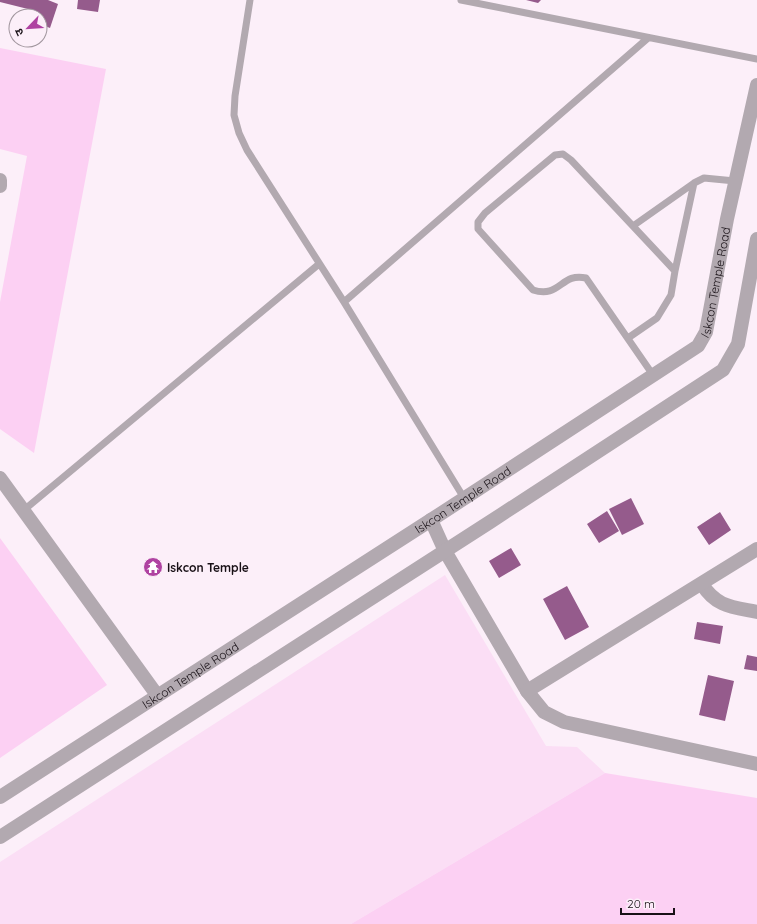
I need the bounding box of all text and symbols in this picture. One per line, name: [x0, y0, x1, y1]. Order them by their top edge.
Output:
north arrow: [8, 8, 48, 48]
text: उ: [11, 26, 27, 38]
street label: Iskcon Temple Road: [697, 226, 733, 340]
street label: Iskcon Temple Road: [412, 463, 513, 536]
temple icon: Iskcon Temple: [142, 556, 164, 578]
place label: Iskcon Temple: [167, 560, 249, 575]
street label: Iskcon Temple Road: [139, 638, 241, 711]
scale bar: [621, 890, 674, 916]
text: 20 m: [627, 896, 655, 911]

